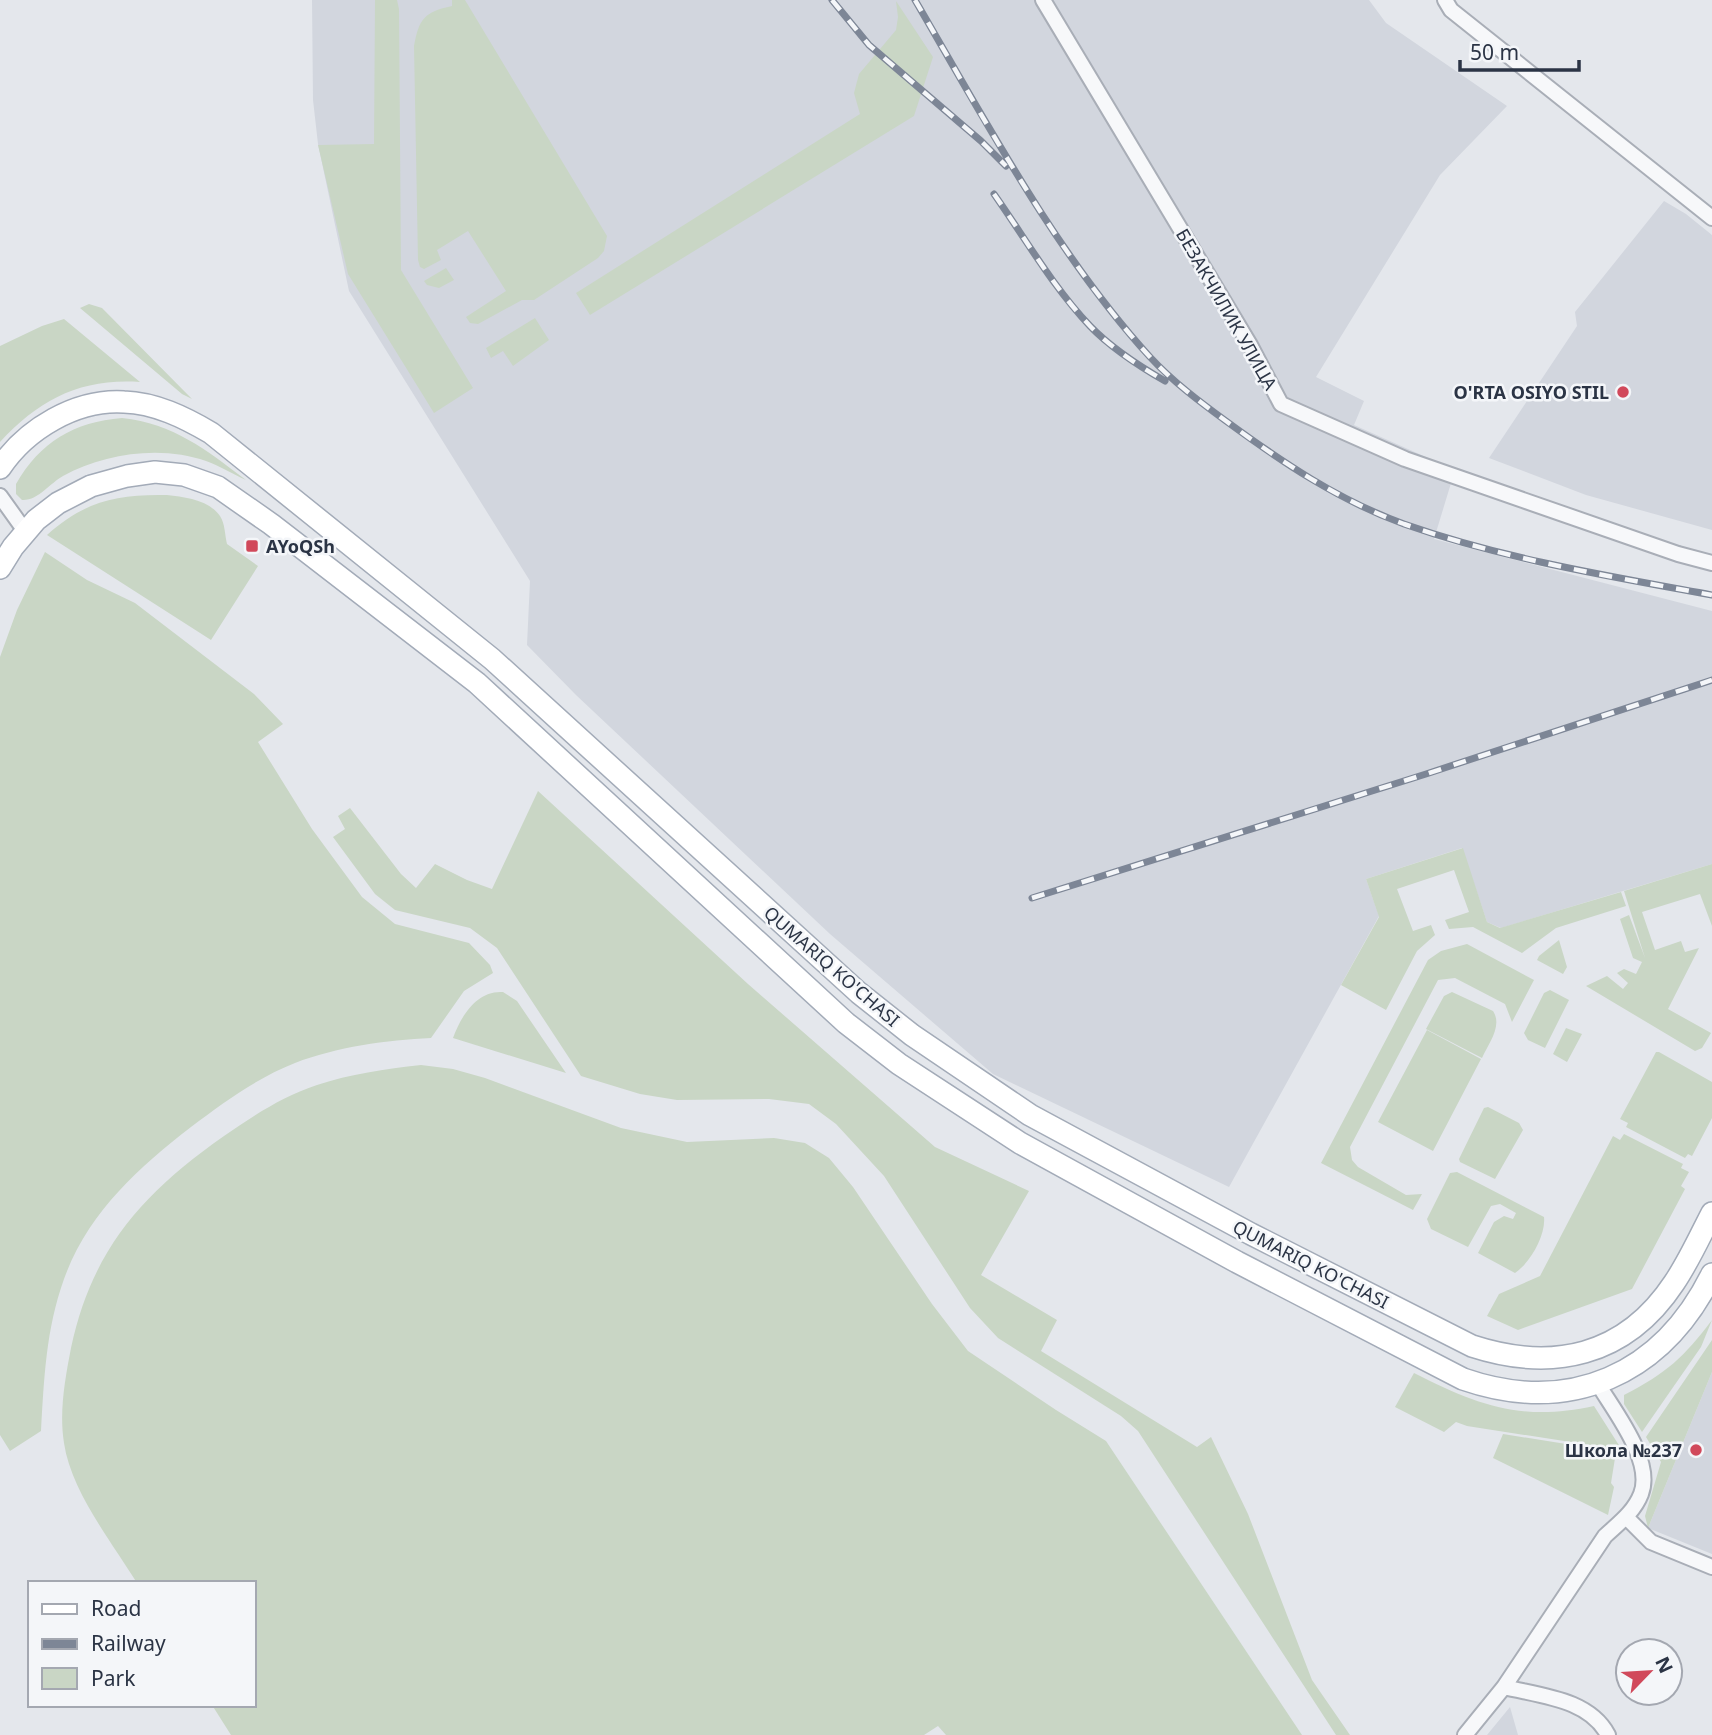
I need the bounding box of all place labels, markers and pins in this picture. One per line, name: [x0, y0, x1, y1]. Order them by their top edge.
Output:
place label: O'RTA OSIYO STIL: [1454, 380, 1609, 404]
marker: O'RTA OSIYO STIL: [1615, 384, 1631, 400]
place label: AYoQSh: [266, 534, 335, 558]
marker: AYoQSh: [244, 538, 260, 554]
place label: Школа №237: [1565, 1438, 1682, 1462]
marker: Школа №237: [1688, 1442, 1704, 1458]

